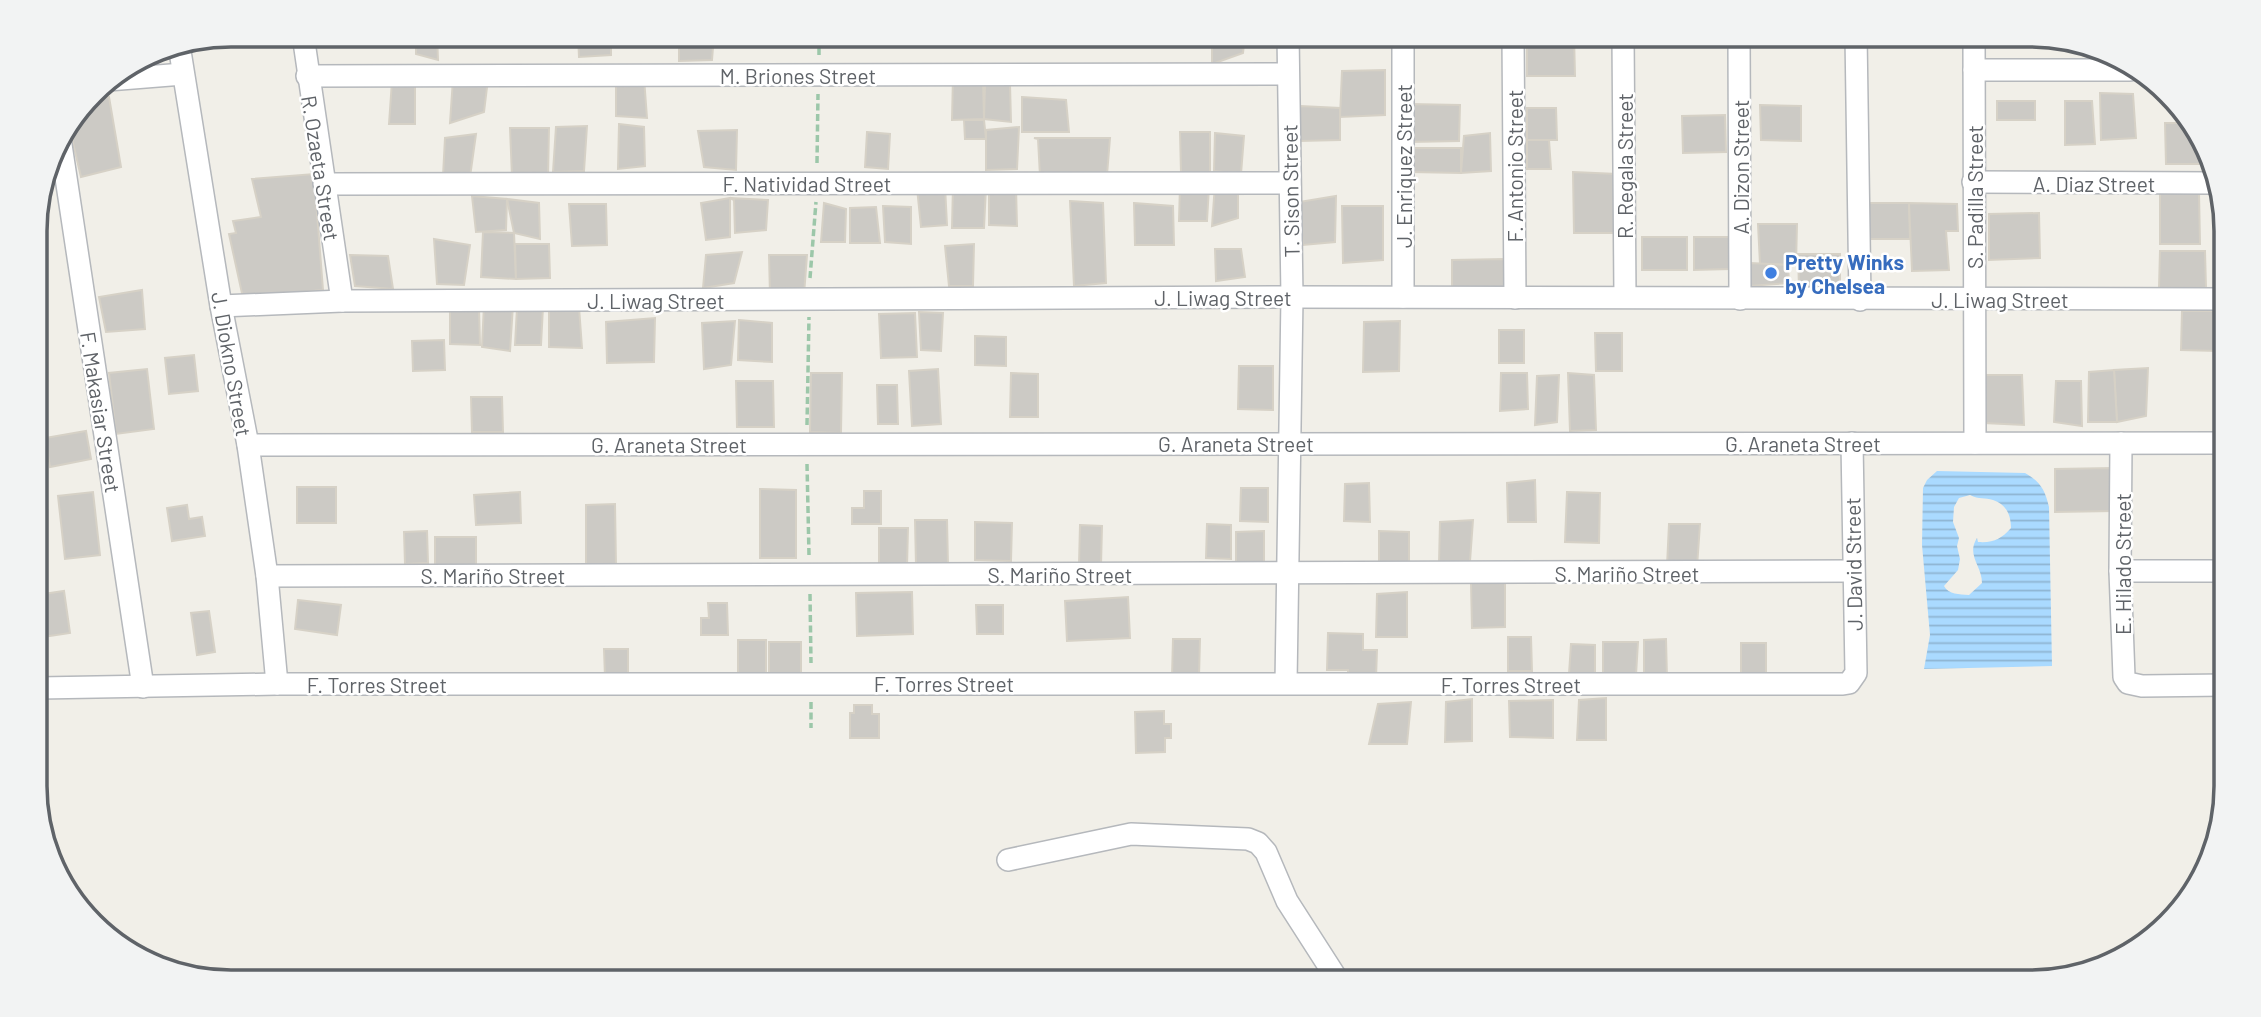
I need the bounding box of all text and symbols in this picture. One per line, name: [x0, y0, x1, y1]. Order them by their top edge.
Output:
street label: M. Briones Street: [720, 63, 876, 88]
street label: J. Enriquez Street: [1391, 84, 1416, 248]
street label: F. Antonio Street: [1502, 89, 1527, 243]
street label: R. Ozaeta Street: [297, 93, 345, 243]
street label: R. Regala Street: [1612, 93, 1637, 239]
street label: A. Dizon Street: [1728, 100, 1753, 234]
street label: T. Sison Street: [1276, 124, 1304, 258]
street label: S. Padilla Street: [1962, 125, 1987, 269]
street label: F. Natividad Street: [723, 171, 891, 196]
street label: A. Diaz Street: [2033, 171, 2155, 196]
place label: Pretty Winks by Chelsea: [1785, 249, 1904, 298]
marker: Pretty Winks by Chelsea: [1763, 265, 1779, 281]
street label: J. Liwag Street: [1154, 285, 1292, 310]
street label: J. Liwag Street: [1931, 287, 2069, 312]
street label: J. Liwag Street: [587, 288, 725, 313]
street label: J. Diokno Street: [207, 290, 257, 438]
street label: F. Makasiar Street: [76, 330, 126, 494]
street label: G. Araneta Street: [1158, 431, 1314, 456]
street label: G. Araneta Street: [1725, 431, 1881, 456]
street label: G. Araneta Street: [591, 432, 747, 457]
street label: E. Hilado Street: [2110, 493, 2135, 635]
street label: J. David Street: [1839, 497, 1867, 631]
street label: S. Mariño Street: [1554, 561, 1700, 586]
street label: S. Mariño Street: [987, 562, 1133, 587]
street label: S. Mariño Street: [420, 563, 566, 588]
street label: F. Torres Street: [874, 671, 1014, 696]
street label: F. Torres Street: [307, 672, 447, 697]
street label: F. Torres Street: [1441, 672, 1581, 697]

